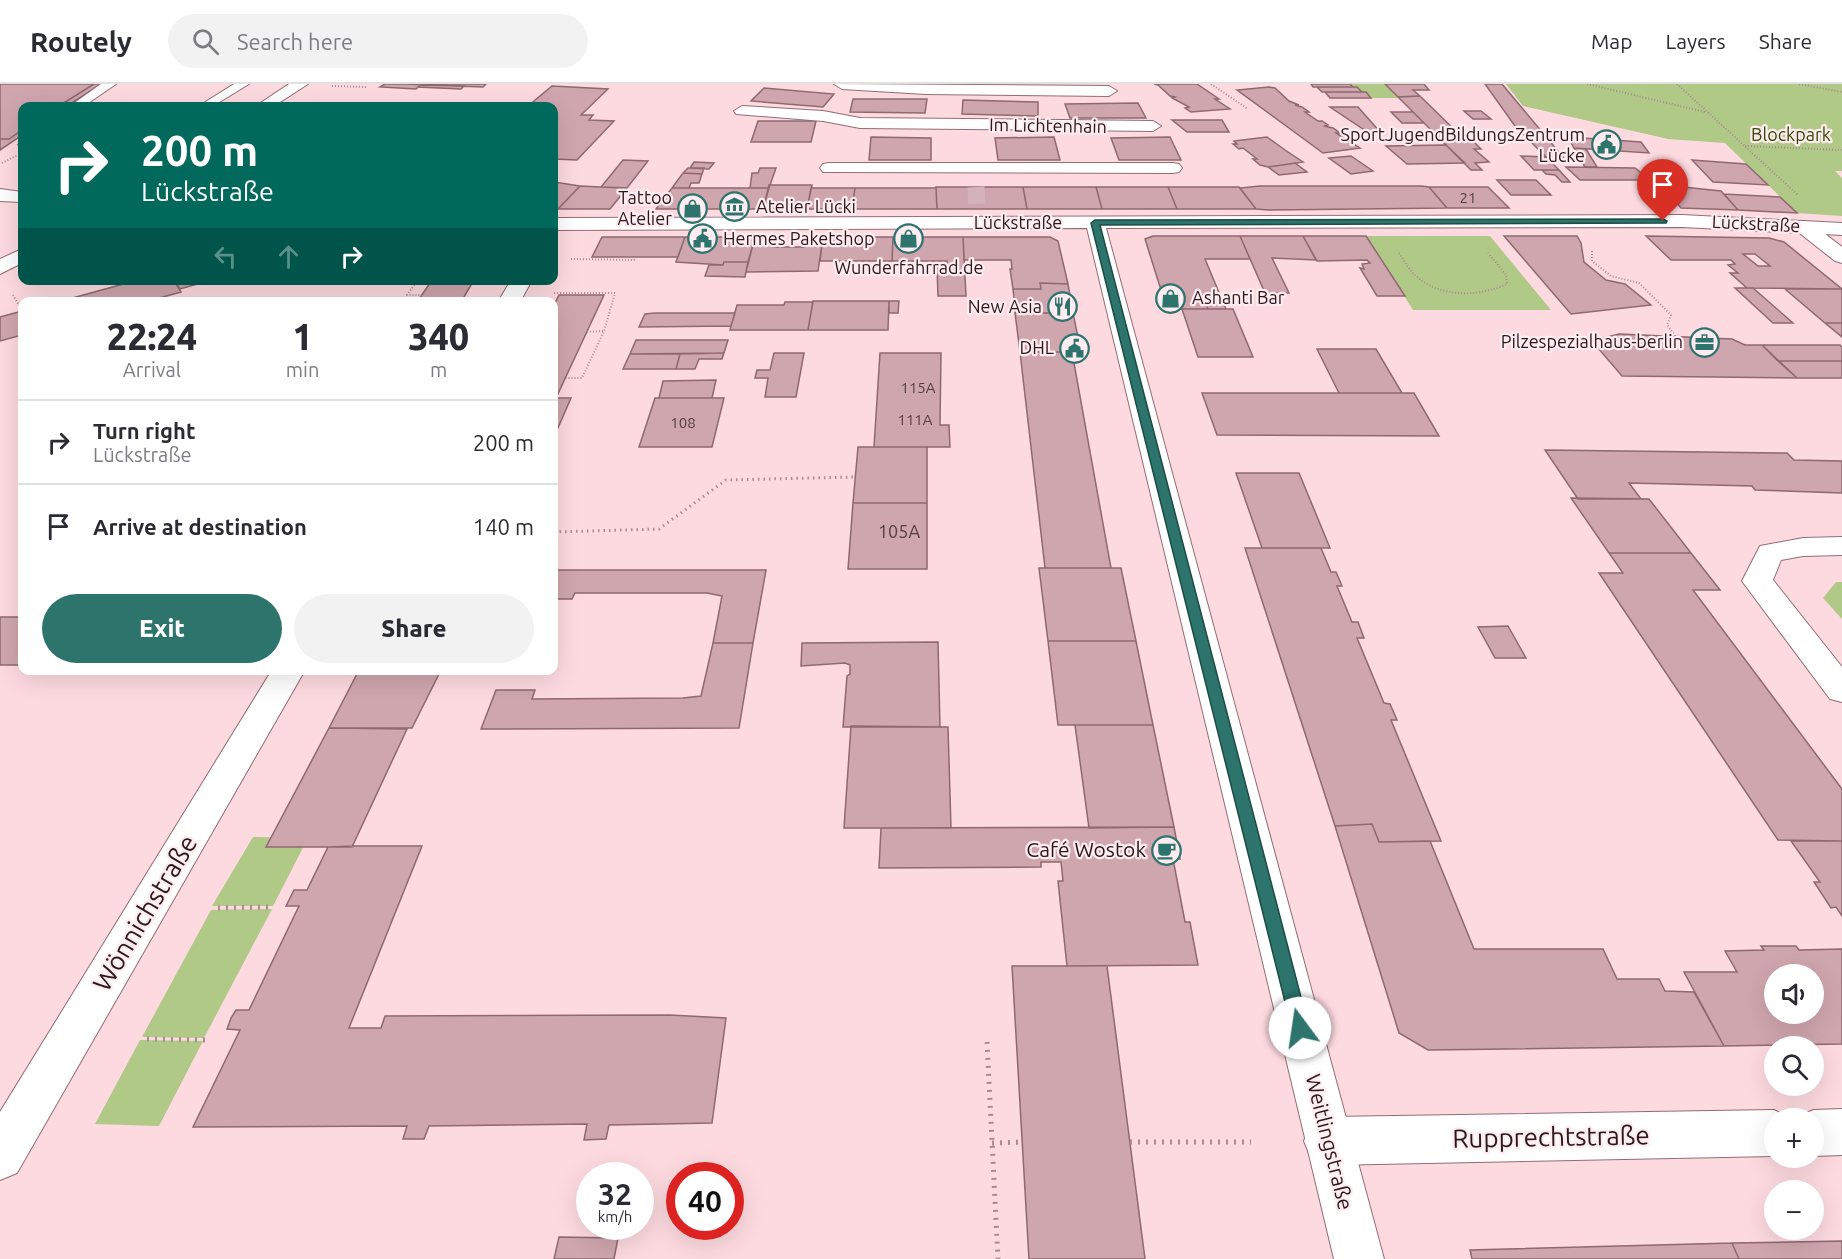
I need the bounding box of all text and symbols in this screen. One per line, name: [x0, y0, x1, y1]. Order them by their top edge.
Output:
search box: [168, 14, 588, 68]
icon: search: [189, 25, 222, 58]
text: Routely: [30, 26, 132, 57]
text: Search here: [237, 29, 353, 54]
text: Map: [1591, 29, 1632, 53]
text: Layers: [1665, 29, 1726, 53]
text: Share: [1759, 29, 1812, 53]
street label: Im Lichtenhain: [989, 114, 1107, 136]
place label: SportJugendBildungsZentrum Lücke: [1341, 124, 1585, 165]
park label: Blockpark: [1751, 124, 1831, 144]
icon: right: [42, 126, 120, 204]
text: 200 m: [141, 127, 258, 174]
public building icon: SportJugendBildungsZentrum Lücke: [1590, 129, 1622, 161]
pin: [1637, 159, 1688, 221]
icon: arrive: [1646, 168, 1679, 201]
text: Lückstraße: [141, 176, 274, 206]
place label: Tattoo Atelier: [617, 187, 672, 228]
house number: 21: [1460, 189, 1476, 206]
museum icon: Atelier Lücki: [719, 191, 751, 223]
shop icon: Tattoo Atelier: [677, 192, 709, 224]
place label: Atelier Lücki: [756, 196, 856, 216]
street label: Lückstraße: [1711, 211, 1801, 235]
street label: Lückstraße: [974, 212, 1062, 232]
public building icon: Hermes Paketshop: [686, 223, 718, 255]
shop icon: Wunderfahrrad.de: [893, 223, 925, 255]
place label: Hermes Paketshop: [723, 228, 875, 248]
icon: left: [209, 240, 242, 273]
icon: ahead: [272, 240, 305, 273]
icon: right: [335, 240, 368, 273]
place label: Wunderfahrrad.de: [835, 257, 983, 277]
shop icon: Ashanti Bar: [1155, 282, 1187, 314]
place label: Ashanti Bar: [1192, 287, 1285, 307]
restaurant icon: New Asia: [1047, 291, 1079, 323]
place label: New Asia: [968, 296, 1042, 316]
text: 22:24: [107, 316, 197, 357]
text: 1: [292, 316, 313, 357]
text: 340: [408, 316, 469, 357]
office icon: Pilzespezialhaus-berlin: [1688, 326, 1720, 358]
place label: Pilzespezialhaus-berlin: [1501, 331, 1683, 351]
public building icon: DHL: [1059, 332, 1091, 364]
place label: DHL: [1020, 337, 1054, 357]
text: Arrival: [123, 358, 181, 381]
text: min: [286, 358, 319, 381]
text: m: [430, 358, 447, 381]
house number: 115A: [900, 379, 936, 396]
house number: 111A: [897, 411, 933, 428]
house number: 108: [670, 414, 696, 431]
text: Turn right: [93, 418, 195, 443]
icon: right: [42, 426, 75, 459]
text: 200 m: [473, 430, 534, 455]
text: Lückstraße: [93, 443, 191, 466]
icon: arrive: [42, 510, 75, 543]
text: Arrive at destination: [93, 514, 307, 539]
text: 140 m: [473, 514, 534, 539]
house number: 105A: [878, 521, 920, 541]
button: Exit: [42, 594, 282, 663]
button: Share: [294, 594, 534, 663]
street label: Wönnichstraße: [87, 830, 202, 996]
cafe icon: Café Wostok: [1151, 834, 1183, 866]
place label: Café Wostok: [1026, 837, 1146, 861]
map controls: [1764, 964, 1824, 1240]
button: sound: [1764, 964, 1824, 1024]
position arrow: [1268, 996, 1332, 1060]
button: search: [1764, 1036, 1824, 1096]
street label: Weitlingstraße: [1302, 1071, 1358, 1212]
button: +: [1764, 1108, 1824, 1168]
street label: Rupprechtstraße: [1452, 1120, 1650, 1153]
speed limit sign: 40: [666, 1162, 744, 1240]
text: 32: [598, 1177, 632, 1211]
button: −: [1764, 1180, 1824, 1240]
text: km/h: [598, 1208, 632, 1225]

